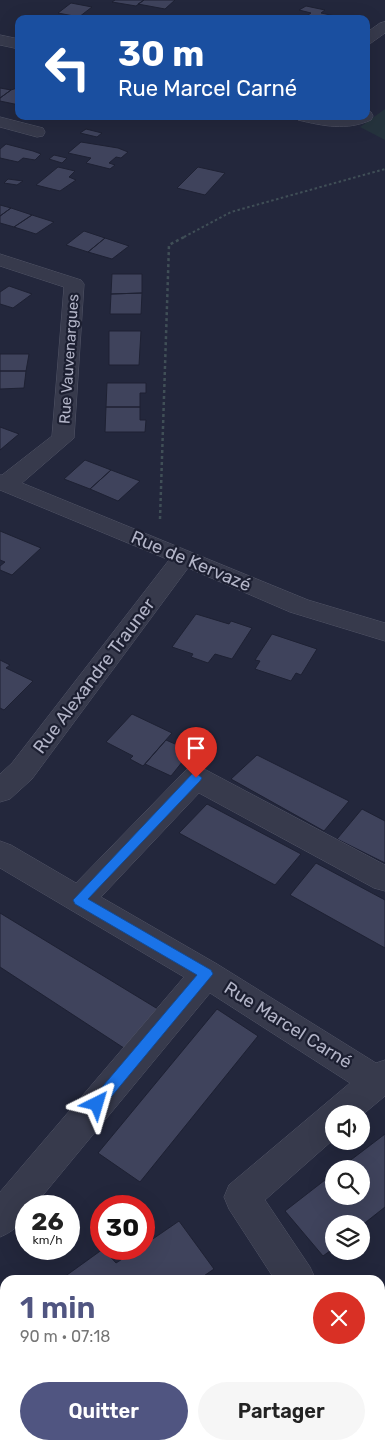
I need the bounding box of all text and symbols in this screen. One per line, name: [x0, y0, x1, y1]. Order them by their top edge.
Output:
text: 30 m: [118, 33, 204, 75]
icon: left: [35, 35, 100, 100]
text: Rue Marcel Carné: [118, 75, 297, 102]
street label: Rue Vauvenargues: [55, 293, 83, 425]
street label: Rue de Kervazé: [128, 526, 254, 596]
street label: Rue Alexandre Trauner: [28, 594, 160, 758]
pin: [175, 727, 217, 778]
icon: arrive: [182, 734, 210, 762]
street label: Rue Marcel Carné: [220, 977, 356, 1073]
position arrow: [70, 1077, 122, 1129]
map controls: [325, 1105, 370, 1260]
button: sound: [325, 1105, 370, 1150]
button: search: [325, 1160, 370, 1205]
speed limit sign: 30: [90, 1195, 155, 1260]
text: 26: [31, 1207, 64, 1236]
button: layers: [325, 1215, 370, 1260]
text: km/h: [33, 1233, 62, 1247]
text: 1 min: [20, 1290, 95, 1326]
button: close: [313, 1292, 365, 1344]
text: 90 m · 07:18: [20, 1327, 110, 1346]
button: Quitter: [20, 1382, 188, 1440]
button: Partager: [198, 1382, 365, 1440]

